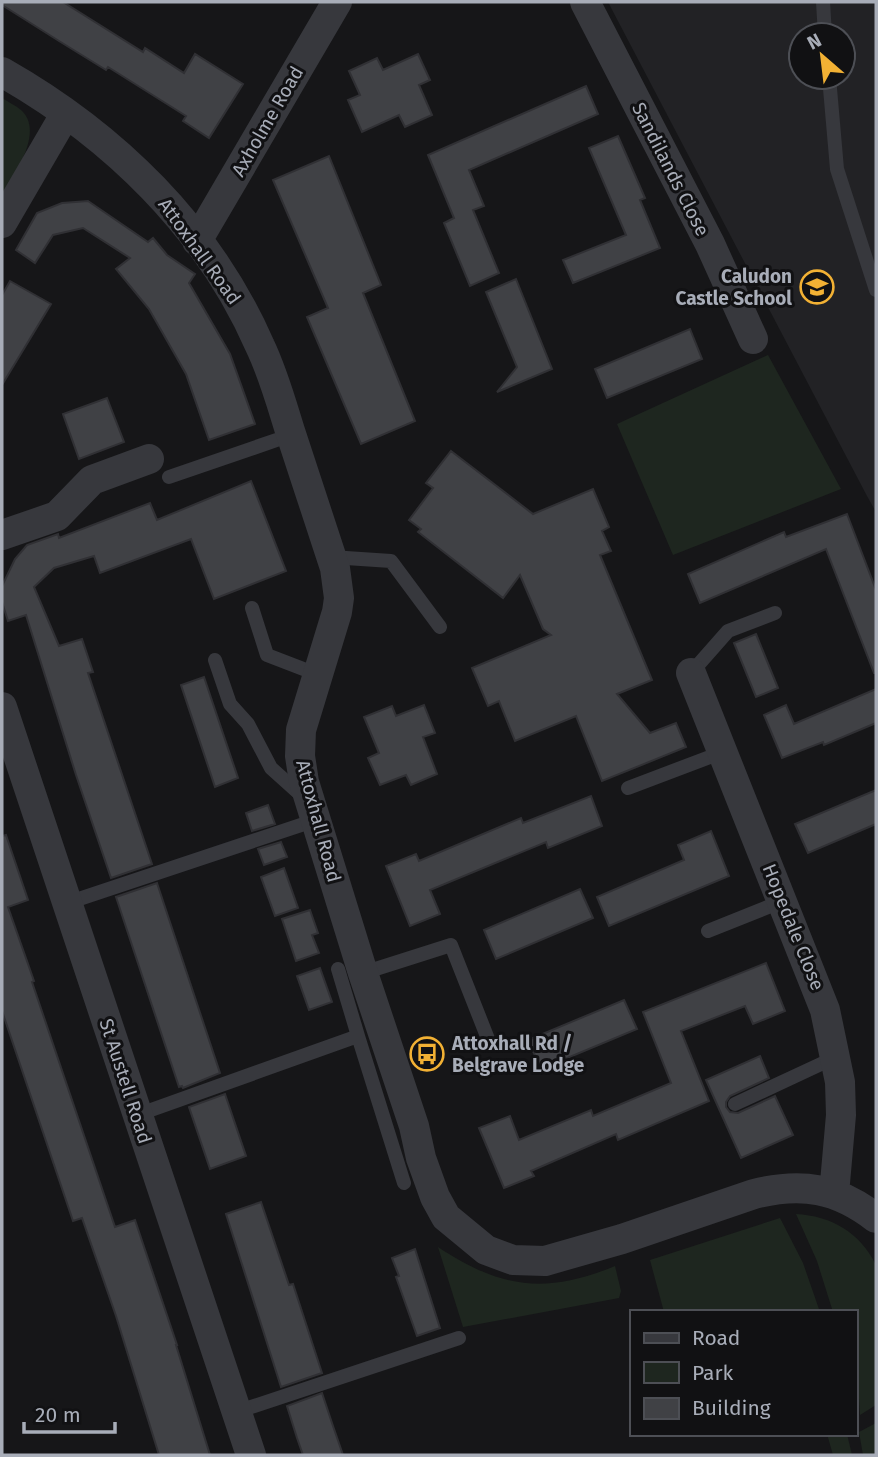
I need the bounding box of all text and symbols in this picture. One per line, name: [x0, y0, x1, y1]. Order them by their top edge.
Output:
north arrow: [787, 21, 857, 91]
text: N: [803, 28, 825, 55]
street label: Axholme Road: [227, 62, 308, 180]
street label: Sandilands Close: [627, 99, 714, 240]
street label: Attoxhall Road: [153, 194, 246, 309]
place label: Caludon Castle School: [675, 265, 792, 310]
school or university icon: Caludon Castle School: [798, 268, 836, 306]
street label: Attoxhall Road: [291, 757, 346, 885]
street label: Hopedale Close: [758, 861, 829, 994]
street label: St Austell Road: [95, 1016, 157, 1147]
place label: Attoxhall Rd / Belgrave Lodge: [451, 1032, 584, 1077]
bus stop icon: Attoxhall Rd / Belgrave Lodge: [408, 1035, 446, 1073]
legend: [630, 1310, 857, 1436]
text: Road: [692, 1325, 740, 1351]
text: Park: [692, 1360, 734, 1386]
scale bar: [24, 1390, 116, 1434]
text: Building: [692, 1395, 771, 1421]
text: 20 m: [35, 1402, 81, 1428]

